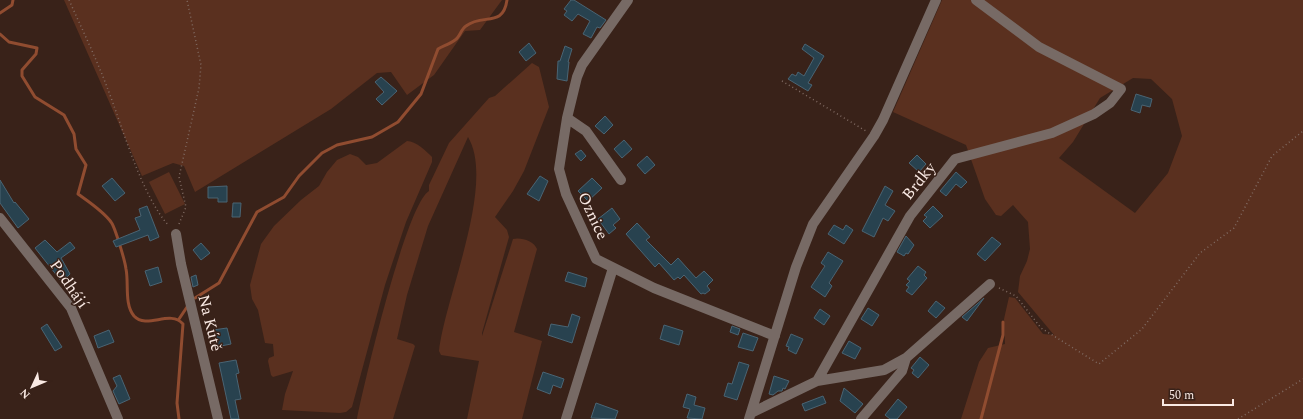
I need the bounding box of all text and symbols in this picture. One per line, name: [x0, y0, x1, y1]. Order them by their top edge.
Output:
street label: Brdky: [896, 156, 943, 205]
street label: Oznice: [571, 188, 615, 244]
street label: Podhájí: [43, 255, 95, 314]
street label: Na Kútě: [191, 292, 229, 354]
north arrow: [12, 367, 52, 407]
scale bar: [1163, 381, 1233, 407]
text: N: [16, 384, 34, 403]
text: 50 m: [1169, 386, 1194, 405]

